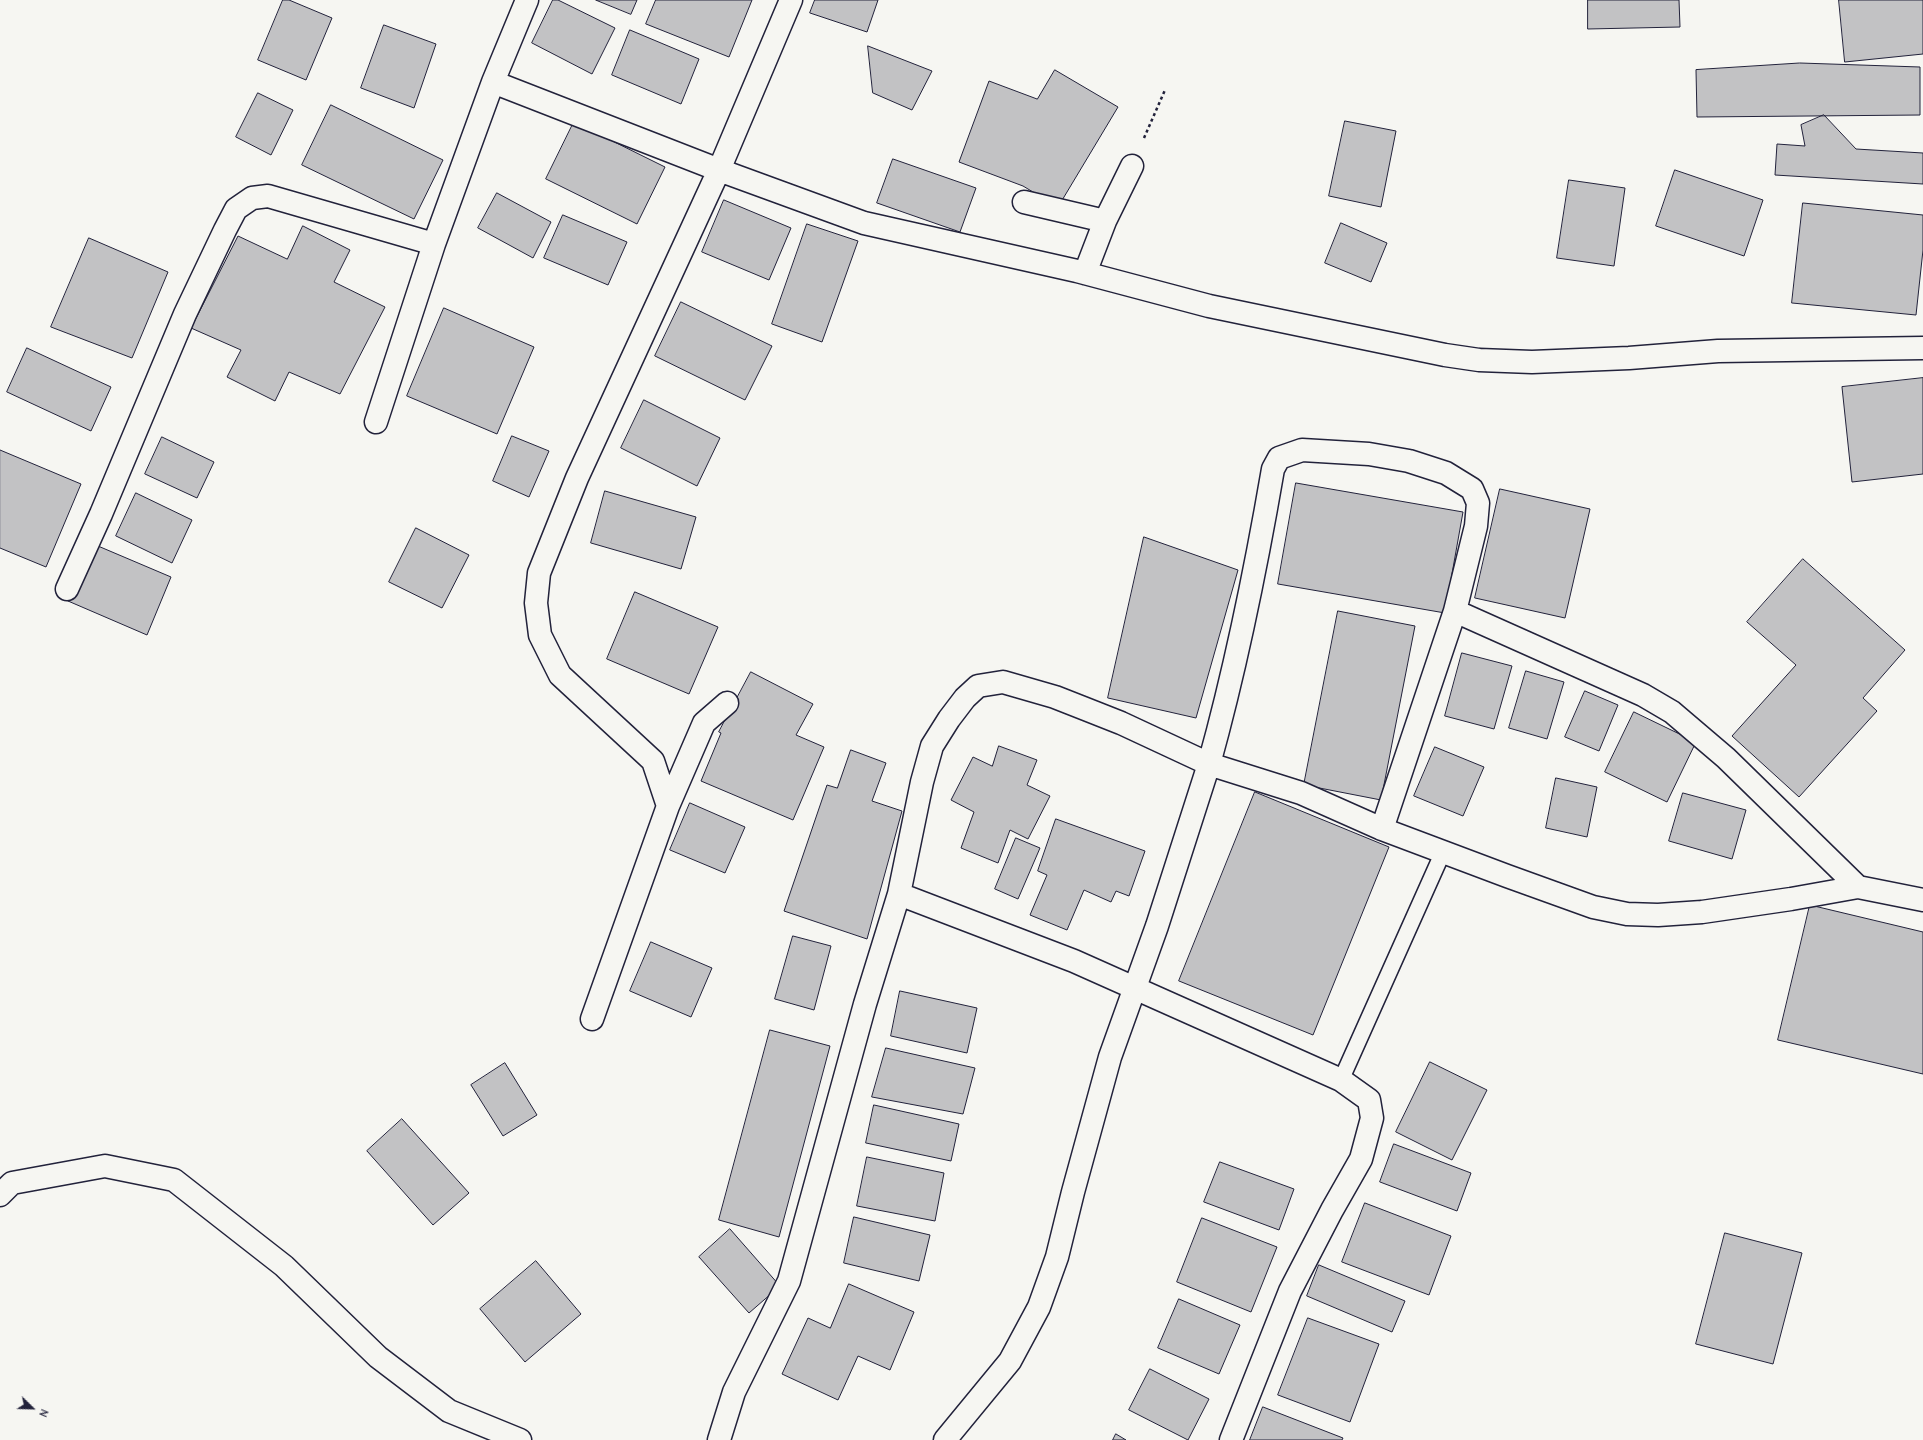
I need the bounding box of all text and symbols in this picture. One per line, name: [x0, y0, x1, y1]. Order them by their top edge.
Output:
north arrow: [12, 1388, 52, 1428]
text: N: [36, 1407, 51, 1419]

